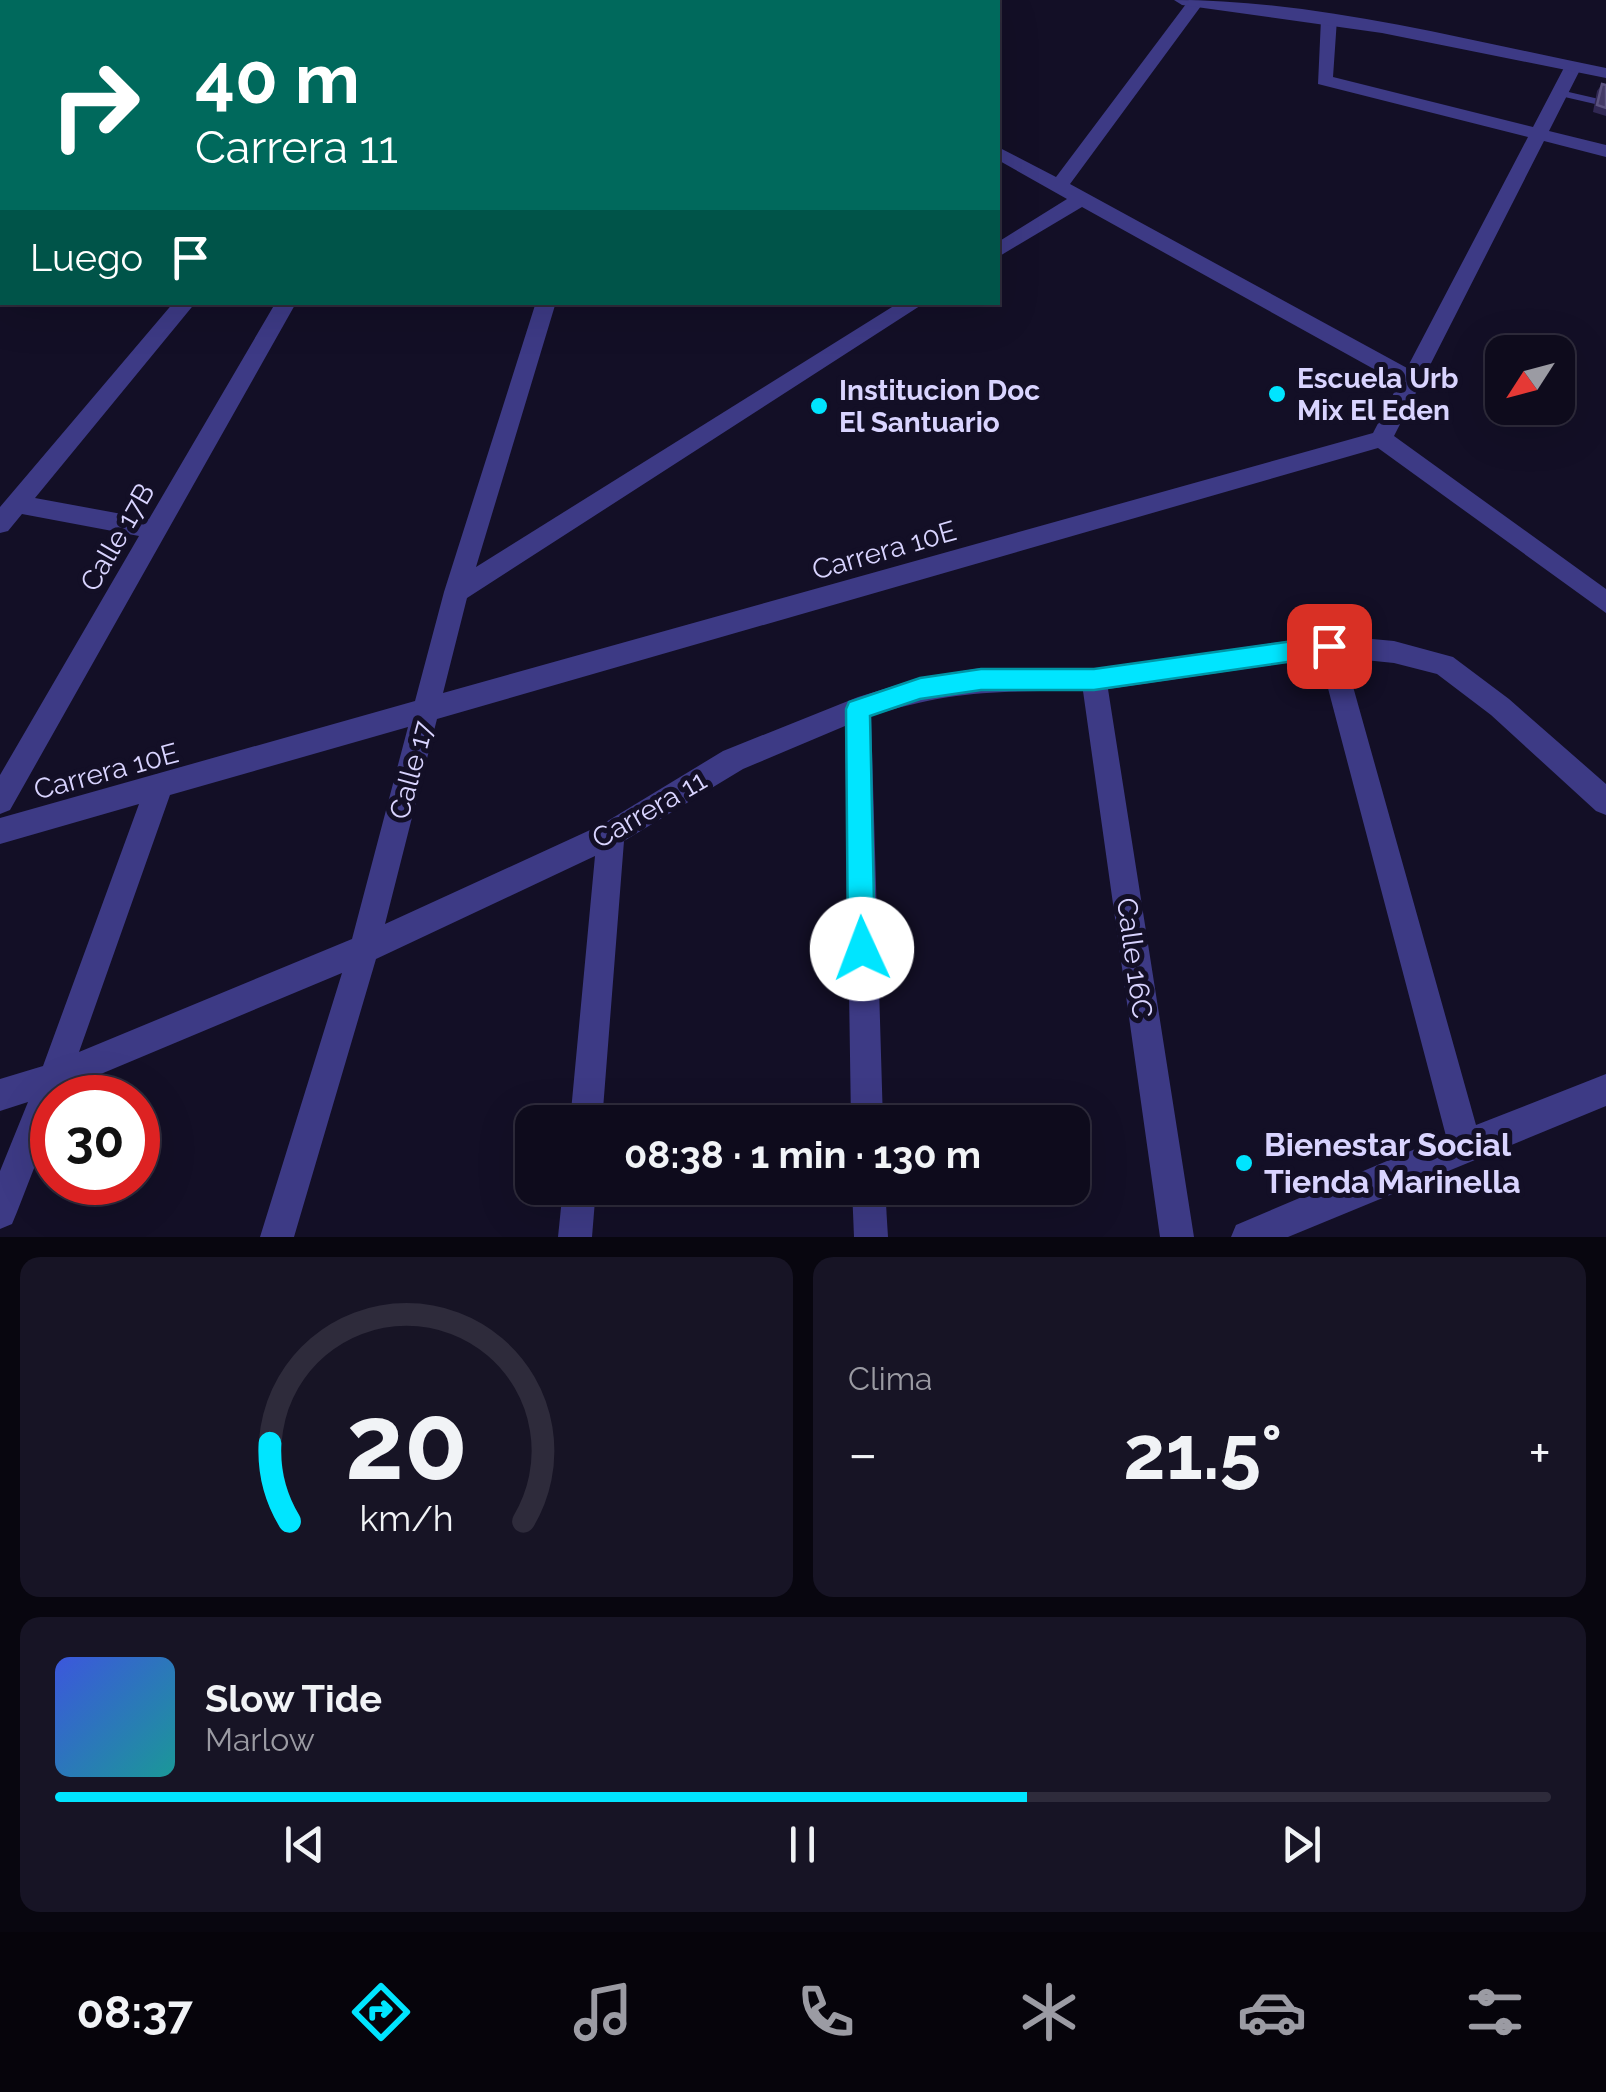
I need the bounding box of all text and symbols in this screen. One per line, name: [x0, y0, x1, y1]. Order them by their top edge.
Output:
text: 40 m: [195, 37, 360, 119]
icon: right: [30, 40, 160, 170]
text: Carrera 11: [195, 121, 398, 174]
icon: arrive: [163, 230, 218, 285]
text: Luego: [30, 235, 143, 280]
north arrow: [1485, 335, 1575, 425]
map controls: [1485, 335, 1575, 425]
place label: Escuela Urb Mix El Eden: [1297, 362, 1458, 427]
place label: Institucion Doc El Santuario: [839, 374, 1040, 439]
marker: Escuela Urb Mix El Eden: [1266, 383, 1288, 405]
marker: Institucion Doc El Santuario: [808, 395, 830, 417]
street label: Calle 17B: [73, 478, 161, 597]
street label: Carrera 10E: [808, 514, 960, 587]
pin: [1287, 604, 1372, 689]
icon: arrive: [1302, 619, 1357, 674]
street label: Calle 17: [383, 717, 440, 823]
street label: Carrera 10E: [30, 736, 182, 807]
street label: Carrera 11: [586, 764, 712, 855]
street label: Calle 16C: [1110, 896, 1159, 1020]
position arrow: [810, 897, 914, 1001]
speed limit sign: 30: [30, 1075, 160, 1205]
place label: Bienestar Social Tienda Marinella: [1264, 1126, 1521, 1200]
text: 08:38 · 1 min · 130 m: [624, 1132, 981, 1177]
marker: Bienestar Social Tienda Marinella: [1233, 1152, 1255, 1174]
text: Clima: [848, 1360, 932, 1397]
text: 20: [345, 1381, 468, 1503]
text: 21.5°: [1123, 1408, 1282, 1497]
text: −: [848, 1421, 878, 1486]
text: +: [1528, 1421, 1551, 1486]
text: km/h: [359, 1497, 454, 1539]
text: Slow Tide: [205, 1676, 382, 1721]
text: Marlow: [205, 1721, 315, 1758]
icon: previous: [277, 1817, 332, 1872]
icon: pause: [775, 1817, 830, 1872]
icon: next: [1274, 1817, 1329, 1872]
icon: directions: [346, 1977, 416, 2047]
icon: music: [568, 1977, 638, 2047]
icon: phone: [791, 1977, 861, 2047]
icon: climate: [1014, 1977, 1084, 2047]
icon: car: [1237, 1977, 1307, 2047]
icon: filters: [1460, 1977, 1530, 2047]
text: 08:37: [76, 1986, 193, 2039]

